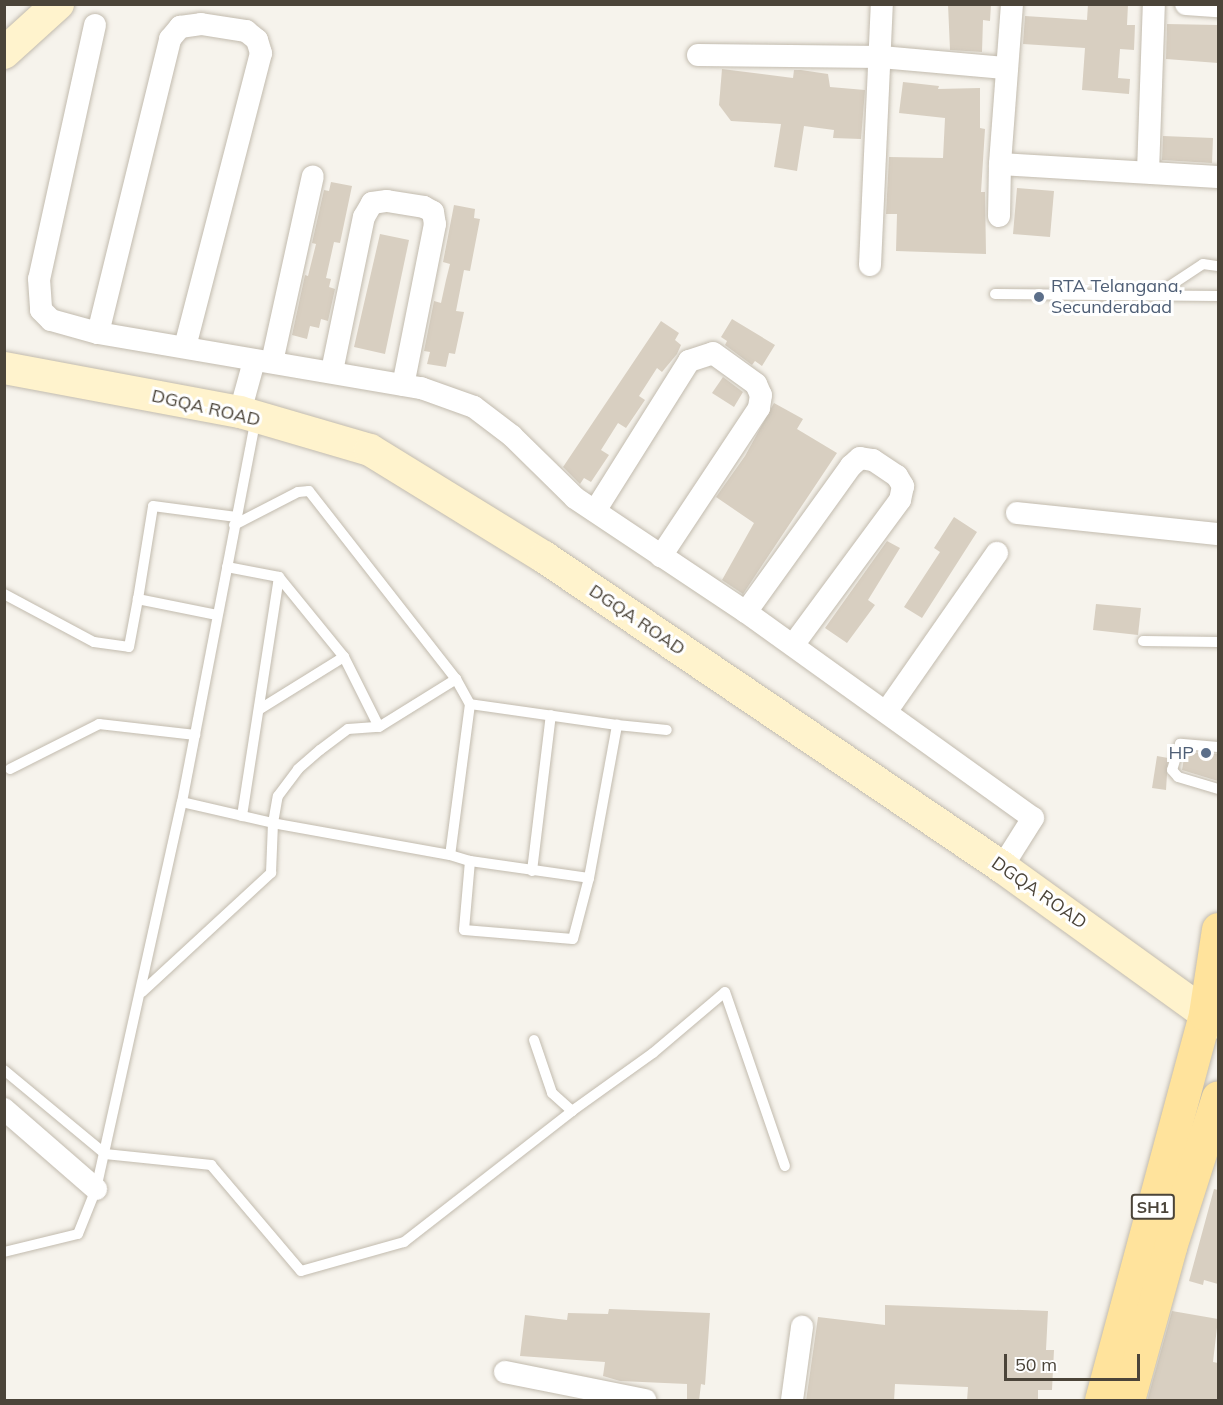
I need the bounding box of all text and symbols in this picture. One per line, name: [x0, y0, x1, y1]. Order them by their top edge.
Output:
place label: RTA Telangana, Secunderabad: [1051, 276, 1183, 318]
marker: RTA Telangana, Secunderabad: [1032, 290, 1046, 304]
street label: DGQA ROAD: [150, 385, 262, 431]
street label: DGQA ROAD: [585, 580, 689, 660]
place label: HP: [1168, 742, 1194, 764]
marker: HP: [1199, 746, 1213, 760]
street label: DGQA ROAD: [987, 852, 1091, 934]
road number: SH1: [1130, 1194, 1176, 1220]
scale bar: [1007, 1342, 1144, 1380]
text: 50 m: [1015, 1353, 1057, 1376]

